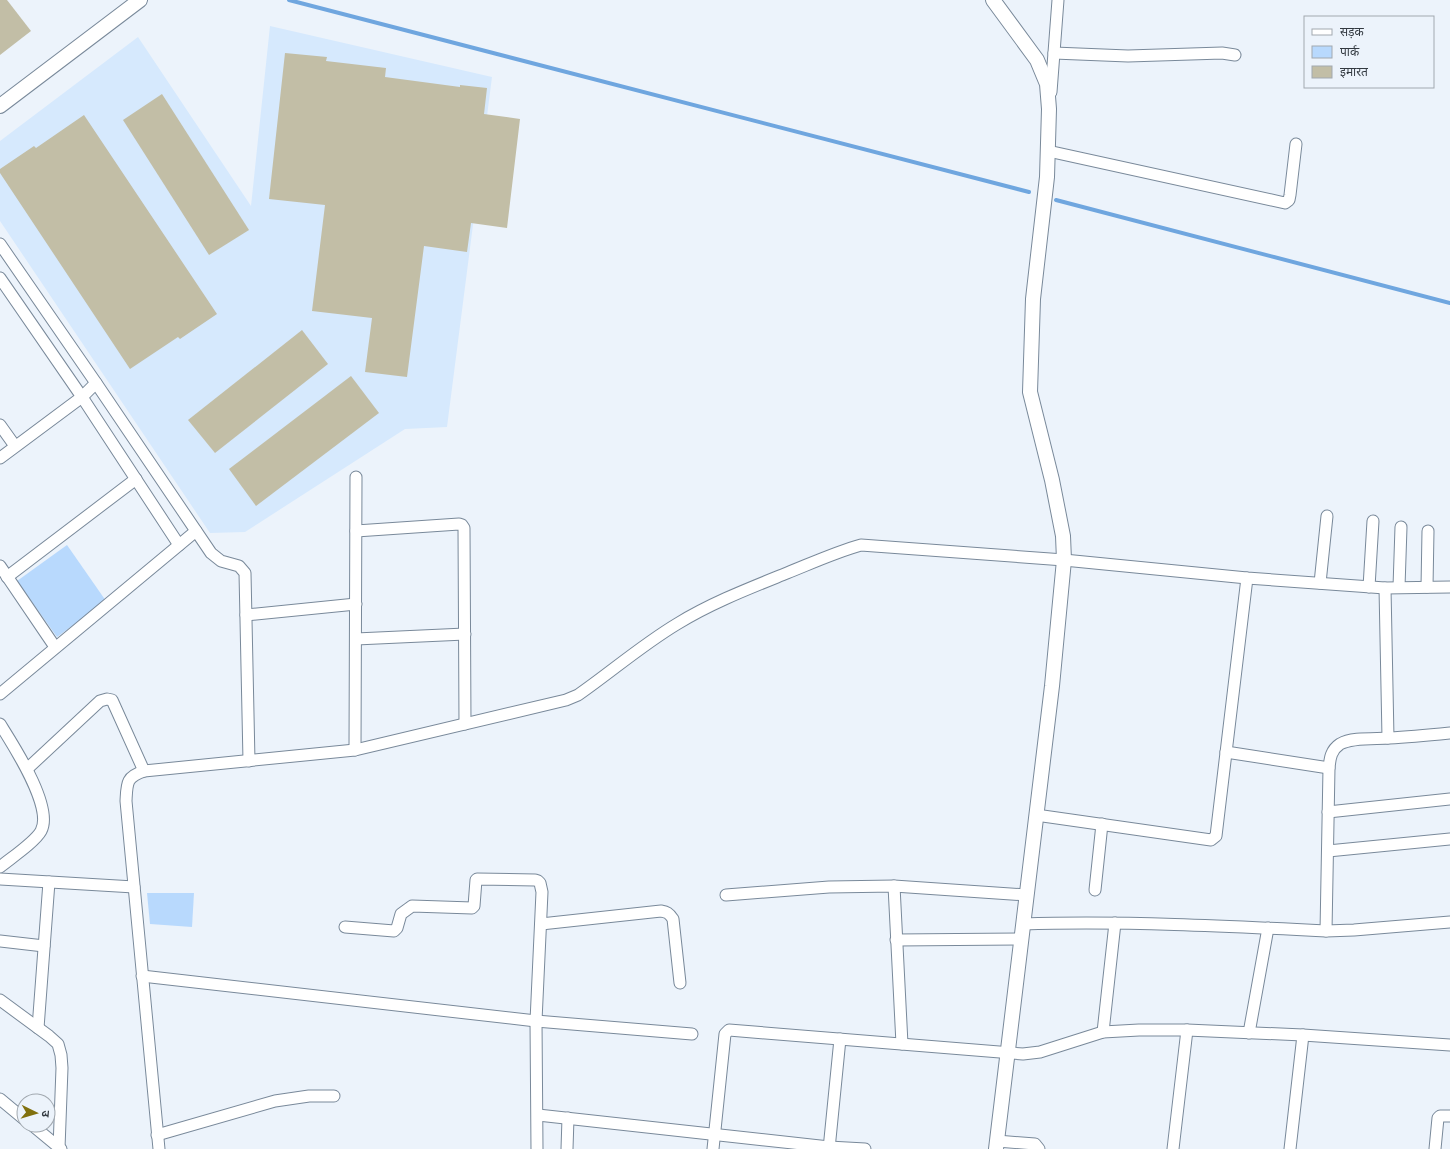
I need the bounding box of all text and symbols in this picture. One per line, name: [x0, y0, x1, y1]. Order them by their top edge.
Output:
legend: [1304, 16, 1434, 88]
text: सड़क: [1340, 25, 1365, 39]
text: पार्क: [1340, 45, 1360, 58]
text: इमारत: [1340, 65, 1369, 79]
north arrow: [16, 1093, 56, 1133]
text: उ: [40, 1110, 52, 1118]

